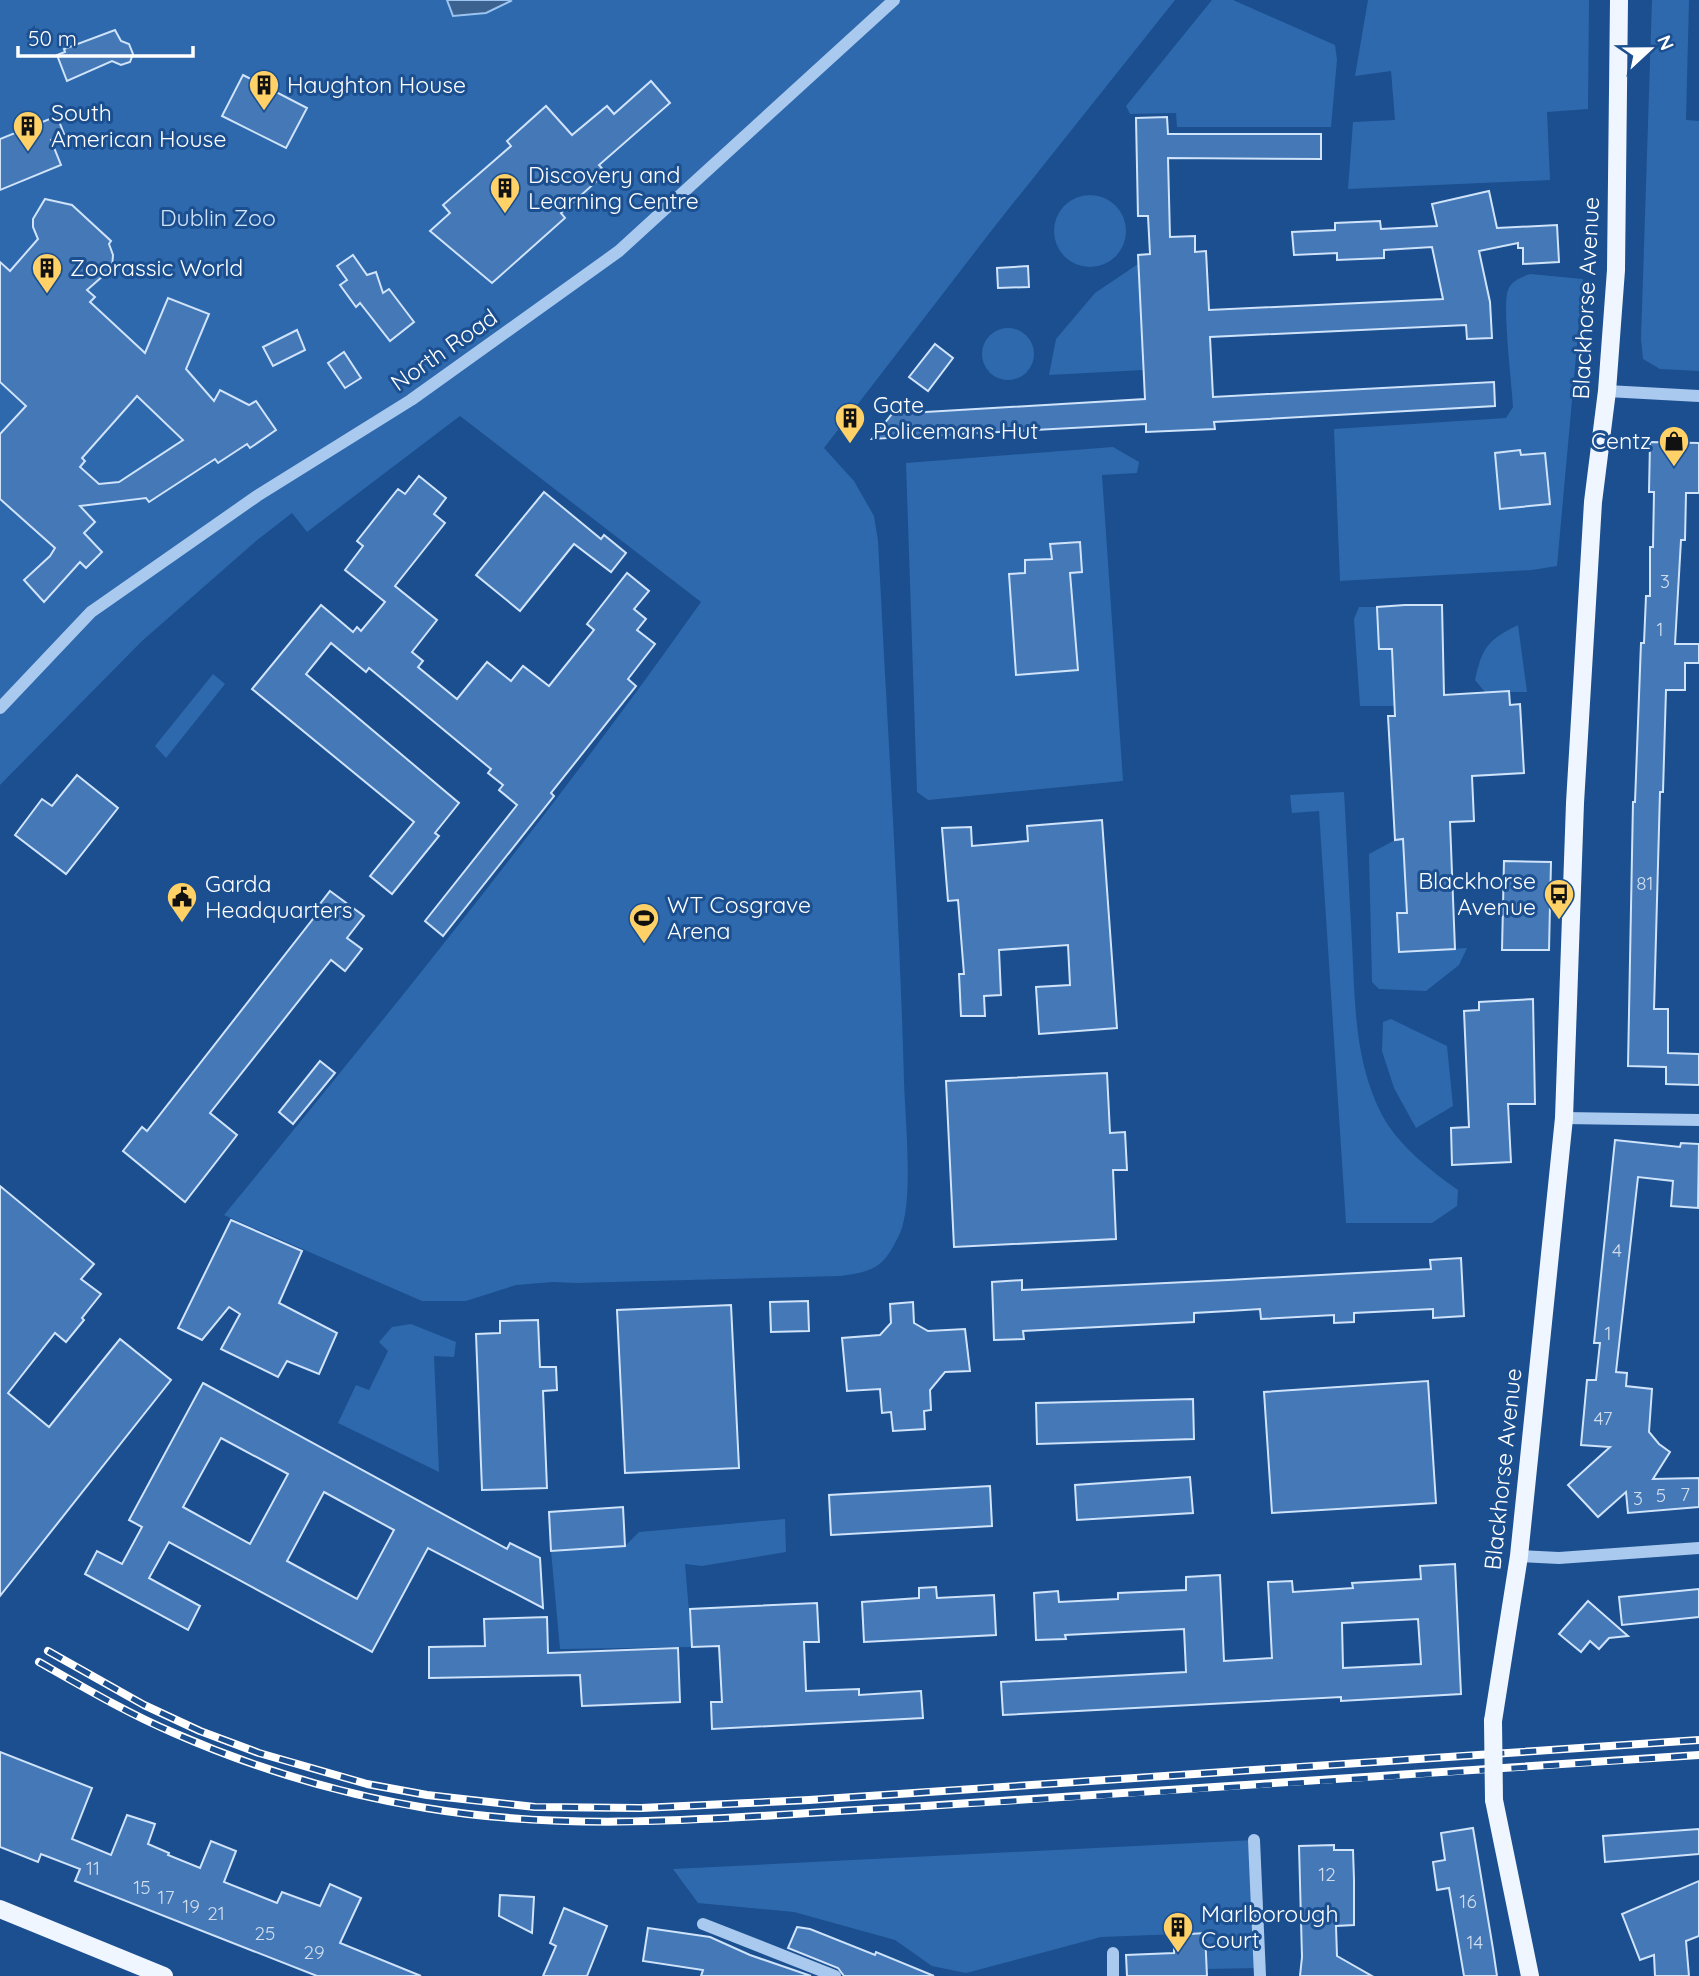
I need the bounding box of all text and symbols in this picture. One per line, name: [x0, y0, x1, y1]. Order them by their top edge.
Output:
scale bar: [18, 14, 192, 58]
north arrow: [1615, 14, 1685, 84]
text: 50 m: [28, 25, 77, 51]
text: N: [1652, 32, 1680, 54]
building icon: Haughton House: [247, 68, 281, 112]
place label: Haughton House: [287, 70, 466, 99]
place label: South American House: [51, 98, 226, 153]
building icon: South American House: [11, 109, 45, 153]
place label: Discovery and Learning Centre: [528, 160, 699, 215]
building icon: Discovery and Learning Centre: [488, 171, 522, 215]
street label: Blackhorse Avenue: [1566, 196, 1605, 400]
park label: Dublin Zoo: [160, 203, 276, 232]
building icon: Zoorassic World: [30, 251, 64, 295]
place label: Zoorassic World: [70, 253, 243, 282]
street label: North Road: [385, 302, 503, 397]
place label: Gate Policemans Hut: [873, 390, 1038, 445]
building icon: Gate Policemans Hut: [833, 401, 867, 445]
shop icon: Centz: [1657, 424, 1691, 468]
place label: Centz: [1591, 426, 1651, 455]
house number: 3: [1660, 569, 1670, 593]
house number: 1: [1656, 617, 1664, 641]
place label: Blackhorse Avenue: [1418, 866, 1536, 921]
place label: Garda Headquarters: [205, 869, 353, 924]
house number: 81: [1636, 871, 1654, 895]
bus stop icon: Blackhorse Avenue: [1542, 877, 1576, 921]
public building icon: Garda Headquarters: [165, 880, 199, 924]
place label: WT Cosgrave Arena: [667, 890, 811, 945]
sports icon: WT Cosgrave Arena: [627, 901, 661, 945]
house number: 4: [1612, 1238, 1622, 1262]
house number: 1: [1604, 1321, 1612, 1345]
street label: Blackhorse Avenue: [1477, 1367, 1528, 1571]
house number: 47: [1593, 1406, 1613, 1430]
house number: 7: [1680, 1482, 1690, 1506]
house number: 5: [1656, 1483, 1666, 1507]
house number: 3: [1633, 1486, 1643, 1510]
house number: 11: [86, 1856, 100, 1880]
house number: 12: [1318, 1862, 1336, 1886]
house number: 15: [133, 1875, 151, 1899]
house number: 17: [158, 1885, 175, 1909]
house number: 16: [1459, 1889, 1477, 1913]
house number: 19: [182, 1894, 200, 1918]
place label: Marlborough Court: [1201, 1899, 1338, 1954]
house number: 21: [207, 1901, 225, 1925]
building icon: Marlborough Court: [1161, 1910, 1195, 1954]
house number: 25: [255, 1921, 275, 1945]
house number: 14: [1467, 1930, 1483, 1954]
house number: 29: [303, 1940, 325, 1964]

